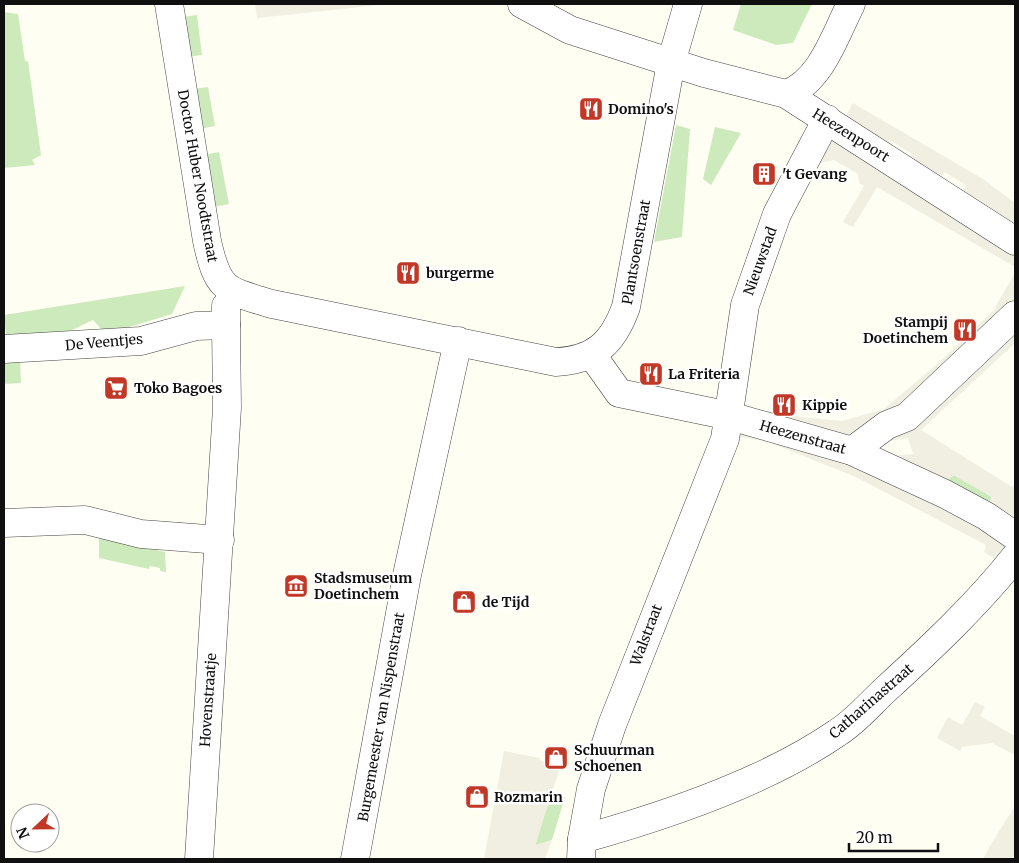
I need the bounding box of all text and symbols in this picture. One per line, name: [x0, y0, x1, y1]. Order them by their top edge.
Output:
street label: Doctor Huber Noodtstraat: [174, 88, 222, 264]
restaurant icon: Domino's: [578, 96, 604, 122]
place label: Domino's: [608, 100, 674, 118]
street label: Heezenpoort: [809, 104, 893, 166]
building icon: 't Gevang: [751, 161, 777, 187]
place label: 't Gevang: [782, 165, 847, 183]
street label: Plantsoenstraat: [618, 198, 654, 306]
street label: Nieuwstad: [739, 224, 781, 298]
restaurant icon: burgerme: [395, 260, 421, 286]
place label: burgerme: [426, 264, 495, 282]
place label: Stampij Doetinchem: [863, 313, 948, 347]
restaurant icon: Stampij Doetinchem: [952, 317, 978, 343]
street label: De Veentjes: [64, 330, 144, 354]
restaurant icon: La Friteria: [638, 361, 664, 387]
place label: La Friteria: [668, 365, 740, 383]
supermarket icon: Toko Bagoes: [103, 375, 129, 401]
place label: Toko Bagoes: [134, 379, 222, 397]
restaurant icon: Kippie: [771, 392, 797, 418]
place label: Kippie: [802, 396, 847, 414]
street label: Heezenstraat: [758, 416, 849, 458]
place label: Stadsmuseum Doetinchem: [314, 569, 412, 603]
museum icon: Stadsmuseum Doetinchem: [283, 573, 309, 599]
shop icon: de Tijd: [451, 589, 477, 615]
place label: de Tijd: [482, 593, 530, 611]
street label: Walstraat: [626, 601, 666, 669]
street label: Burgemeester van Nispenstraat: [354, 610, 408, 823]
street label: Hovenstraatje: [196, 652, 220, 748]
street label: Catharinastraat: [825, 659, 917, 742]
place label: Schuurman Schoenen: [574, 741, 655, 775]
shop icon: Schuurman Schoenen: [543, 745, 569, 771]
shop icon: Rozmarin: [464, 784, 490, 810]
place label: Rozmarin: [494, 788, 563, 806]
north arrow: [10, 803, 60, 853]
scale bar: [849, 820, 938, 852]
text: N: [13, 824, 33, 841]
text: 20 m: [856, 828, 893, 847]

